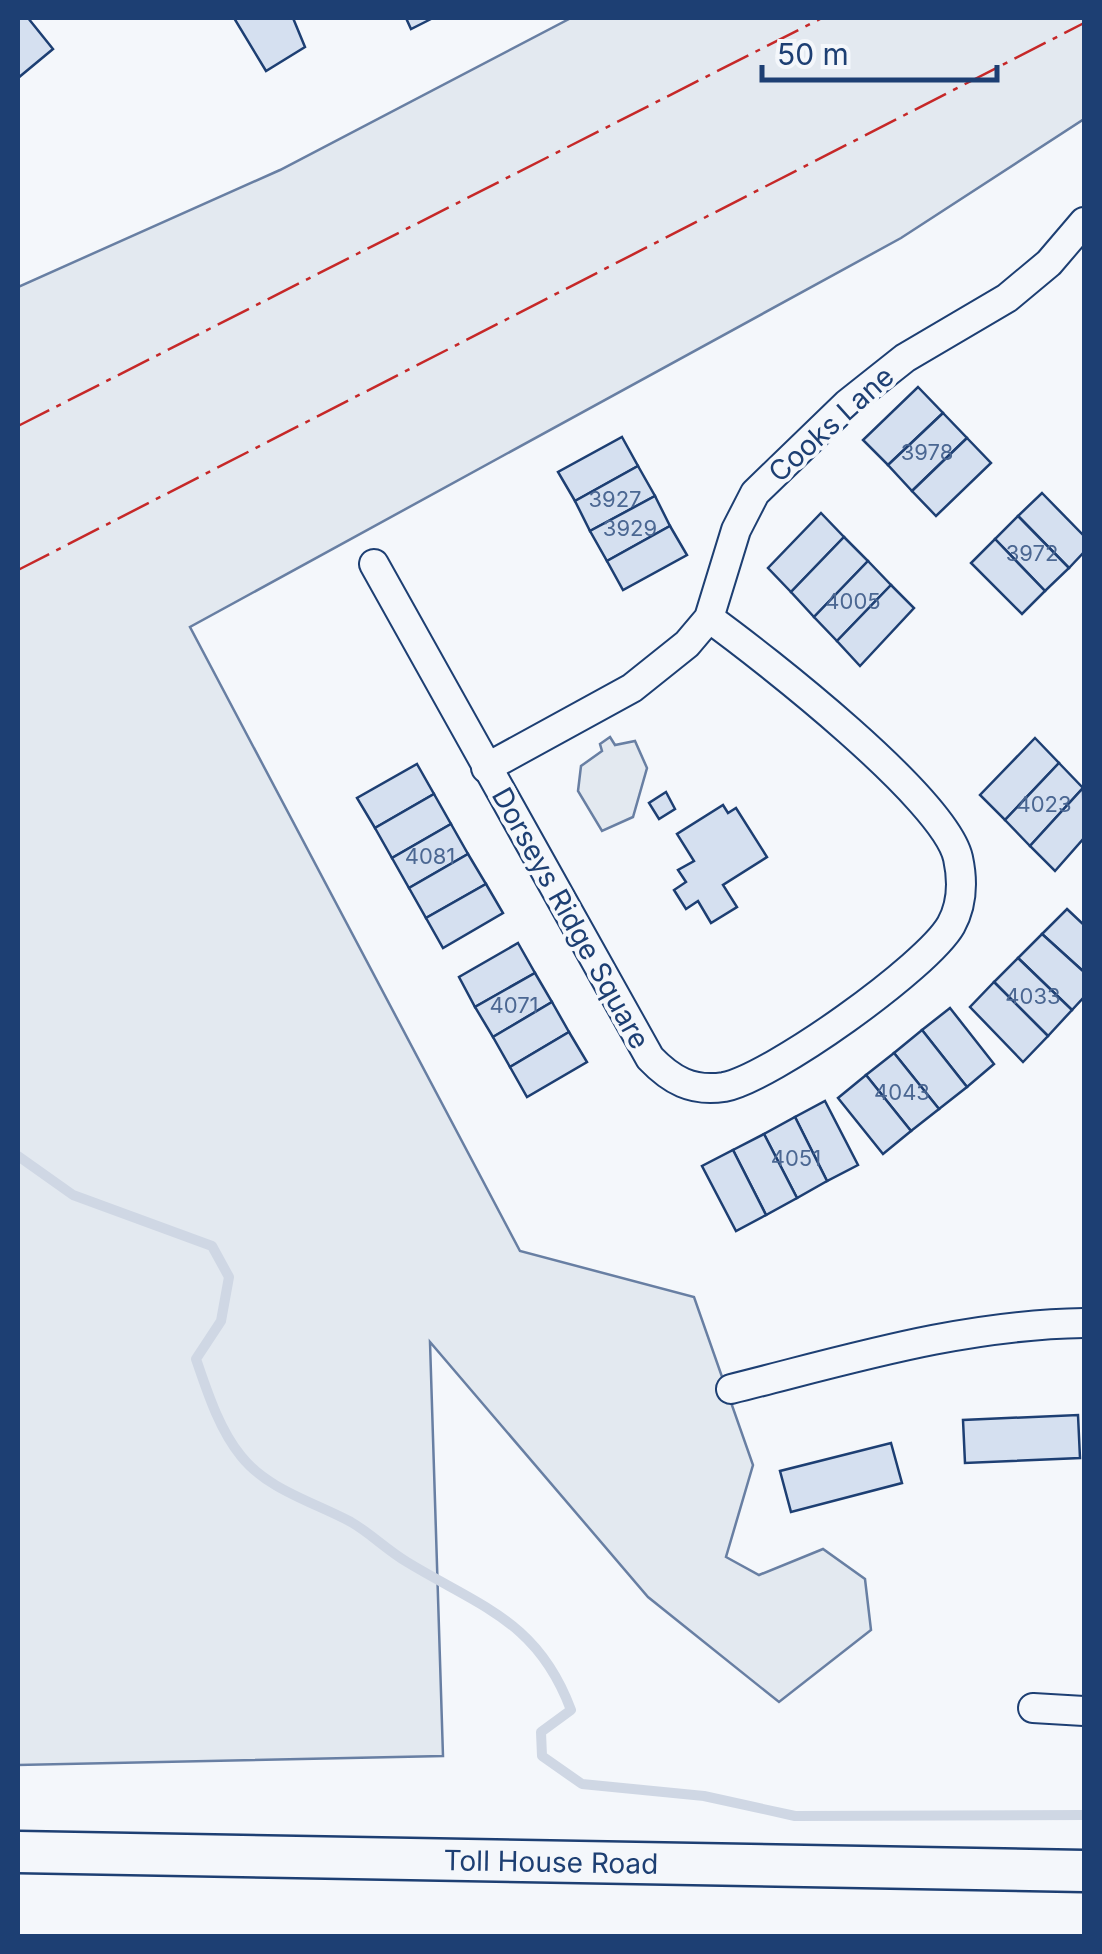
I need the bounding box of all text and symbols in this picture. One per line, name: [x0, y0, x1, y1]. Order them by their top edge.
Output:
scale bar: [762, 20, 997, 82]
text: 50 m: [777, 36, 849, 72]
street label: Cooks Lane: [761, 359, 901, 489]
house number: 3978: [901, 439, 953, 465]
house number: 3927: [588, 486, 642, 512]
house number: 3929: [603, 515, 657, 541]
house number: 3972: [1006, 540, 1058, 566]
house number: 4005: [825, 588, 881, 614]
street label: Dorseys Ridge Square: [485, 781, 657, 1055]
house number: 4023: [1016, 791, 1072, 817]
house number: 4081: [405, 843, 455, 869]
house number: 4033: [1005, 983, 1061, 1009]
house number: 4071: [489, 992, 539, 1018]
house number: 4043: [874, 1079, 930, 1105]
house number: 4051: [771, 1145, 821, 1171]
street label: Toll House Road: [443, 1843, 659, 1881]

